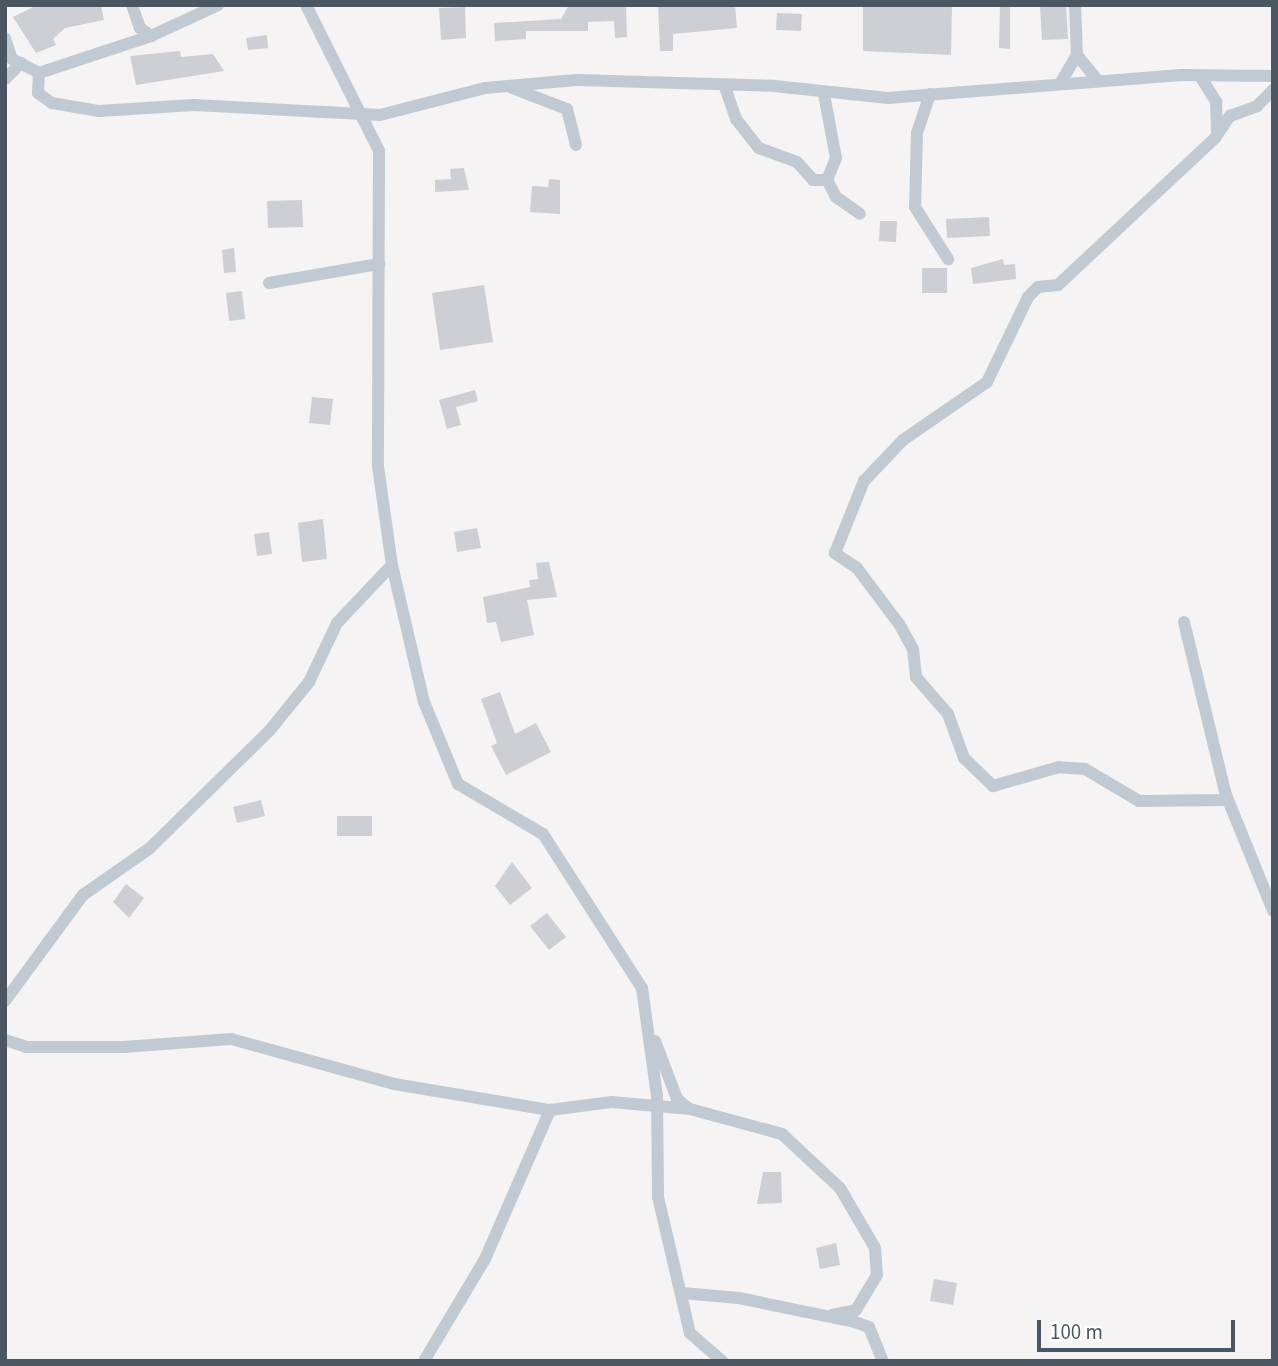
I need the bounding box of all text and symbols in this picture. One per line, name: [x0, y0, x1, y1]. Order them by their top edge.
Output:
scale bar: [1040, 1306, 1238, 1350]
text: 100 m: [1050, 1317, 1103, 1347]

